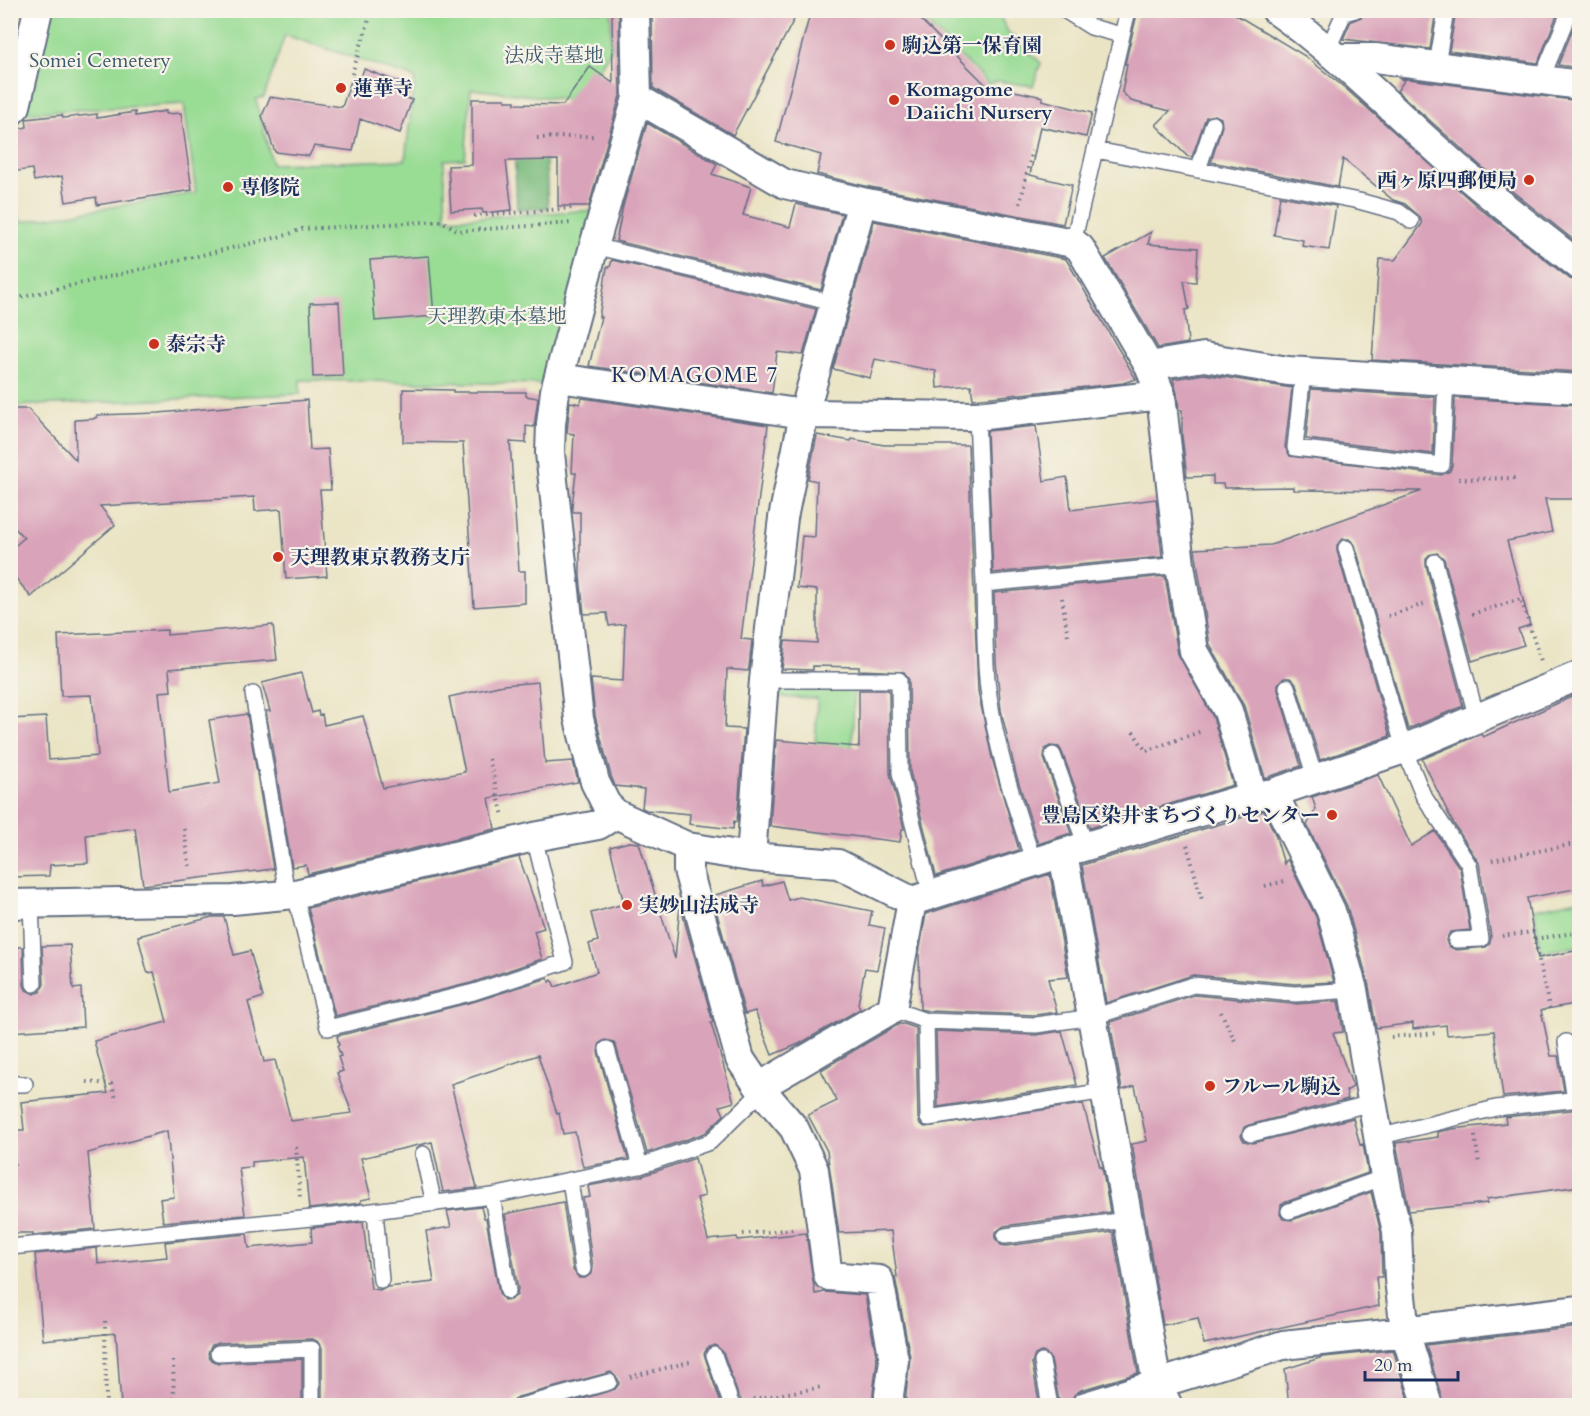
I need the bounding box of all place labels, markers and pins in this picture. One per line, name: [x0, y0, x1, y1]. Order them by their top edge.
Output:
place label: 駒込第一保育園: [902, 32, 1042, 59]
marker: 駒込第一保育園: [883, 38, 897, 52]
place label: 蓮華寺: [353, 75, 413, 102]
place label: Komagome Daiichi Nursery: [906, 76, 1053, 126]
marker: 蓮華寺: [334, 81, 348, 95]
marker: Komagome Daiichi Nursery: [887, 93, 901, 107]
place label: 西ヶ原四郵便局: [1377, 167, 1517, 194]
marker: 西ヶ原四郵便局: [1522, 173, 1536, 187]
place label: 専修院: [240, 174, 300, 201]
marker: 専修院: [221, 180, 235, 194]
place label: 泰宗寺: [166, 331, 226, 358]
marker: 泰宗寺: [147, 337, 161, 351]
place label: 天理教東京教務支庁: [290, 544, 470, 571]
marker: 天理教東京教務支庁: [271, 550, 285, 564]
place label: 豊島区染井まちづくりセンター: [1041, 802, 1320, 829]
marker: 豊島区染井まちづくりセンター: [1325, 808, 1339, 822]
place label: 実妙山法成寺: [639, 892, 759, 919]
marker: 実妙山法成寺: [620, 898, 634, 912]
place label: フルール駒込: [1222, 1073, 1341, 1100]
marker: フルール駒込: [1203, 1079, 1217, 1093]

